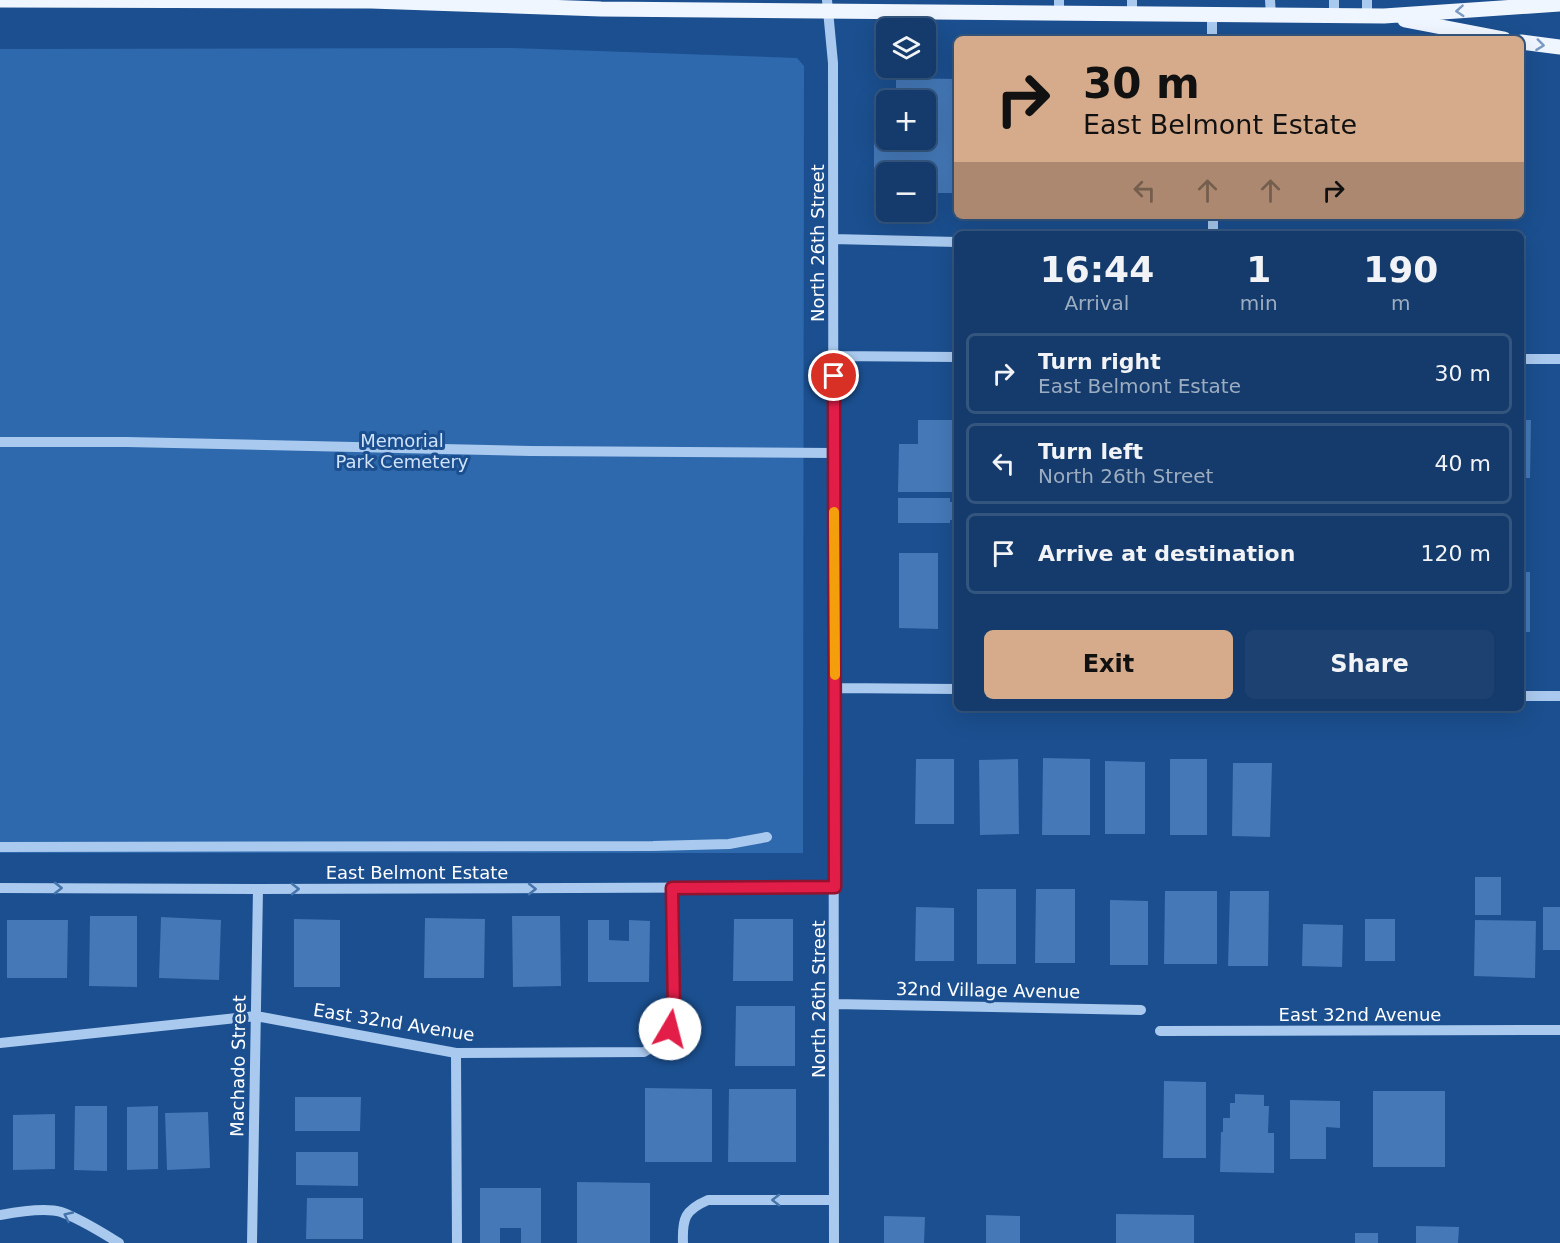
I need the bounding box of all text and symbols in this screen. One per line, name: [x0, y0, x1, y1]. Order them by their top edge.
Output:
one-way arrow: [1455, 5, 1464, 18]
map controls: [876, 18, 936, 222]
button: layers: [876, 18, 936, 78]
one-way arrow: [1536, 38, 1545, 50]
text: 30 m: [1083, 59, 1200, 108]
icon: right: [984, 60, 1062, 138]
button: +: [876, 90, 936, 150]
text: East Belmont Estate: [1083, 109, 1357, 140]
button: −: [876, 162, 936, 222]
street label: North 26th Street: [807, 164, 828, 322]
icon: left: [1128, 174, 1161, 207]
icon: ahead: [1191, 174, 1224, 207]
icon: ahead: [1254, 174, 1287, 207]
icon: right: [1317, 174, 1350, 207]
text: 16:44: [1040, 249, 1154, 290]
text: 1: [1246, 249, 1271, 290]
text: 190: [1363, 249, 1438, 290]
text: Arrival: [1064, 291, 1129, 315]
text: min: [1240, 291, 1278, 315]
text: m: [1391, 291, 1411, 315]
text: Turn right: [1038, 349, 1161, 374]
pin: [808, 350, 859, 401]
icon: right: [987, 357, 1020, 390]
icon: arrive: [817, 359, 850, 392]
text: 30 m: [1435, 361, 1491, 386]
text: East Belmont Estate: [1038, 374, 1241, 398]
park label: Memorial Park Cemetery: [335, 430, 469, 472]
text: Turn left: [1038, 439, 1143, 464]
icon: left: [987, 447, 1020, 480]
text: 40 m: [1435, 451, 1491, 476]
text: North 26th Street: [1038, 464, 1213, 488]
icon: arrive: [987, 537, 1020, 570]
text: Arrive at destination: [1038, 541, 1295, 566]
text: 120 m: [1421, 541, 1491, 566]
button: Exit: [984, 630, 1233, 699]
button: Share: [1245, 630, 1494, 699]
street label: East Belmont Estate: [326, 862, 508, 883]
one-way arrow: [54, 882, 63, 894]
one-way arrow: [291, 883, 300, 895]
one-way arrow: [528, 883, 537, 895]
street label: North 26th Street: [808, 920, 829, 1078]
street label: 32nd Village Avenue: [896, 978, 1080, 1002]
street label: Machado Street: [226, 995, 250, 1137]
position arrow: [638, 997, 702, 1061]
street label: East 32nd Avenue: [312, 999, 476, 1045]
street label: East 32nd Avenue: [1279, 1004, 1441, 1025]
one-way arrow: [771, 1194, 780, 1206]
one-way arrow: [63, 1211, 74, 1223]

